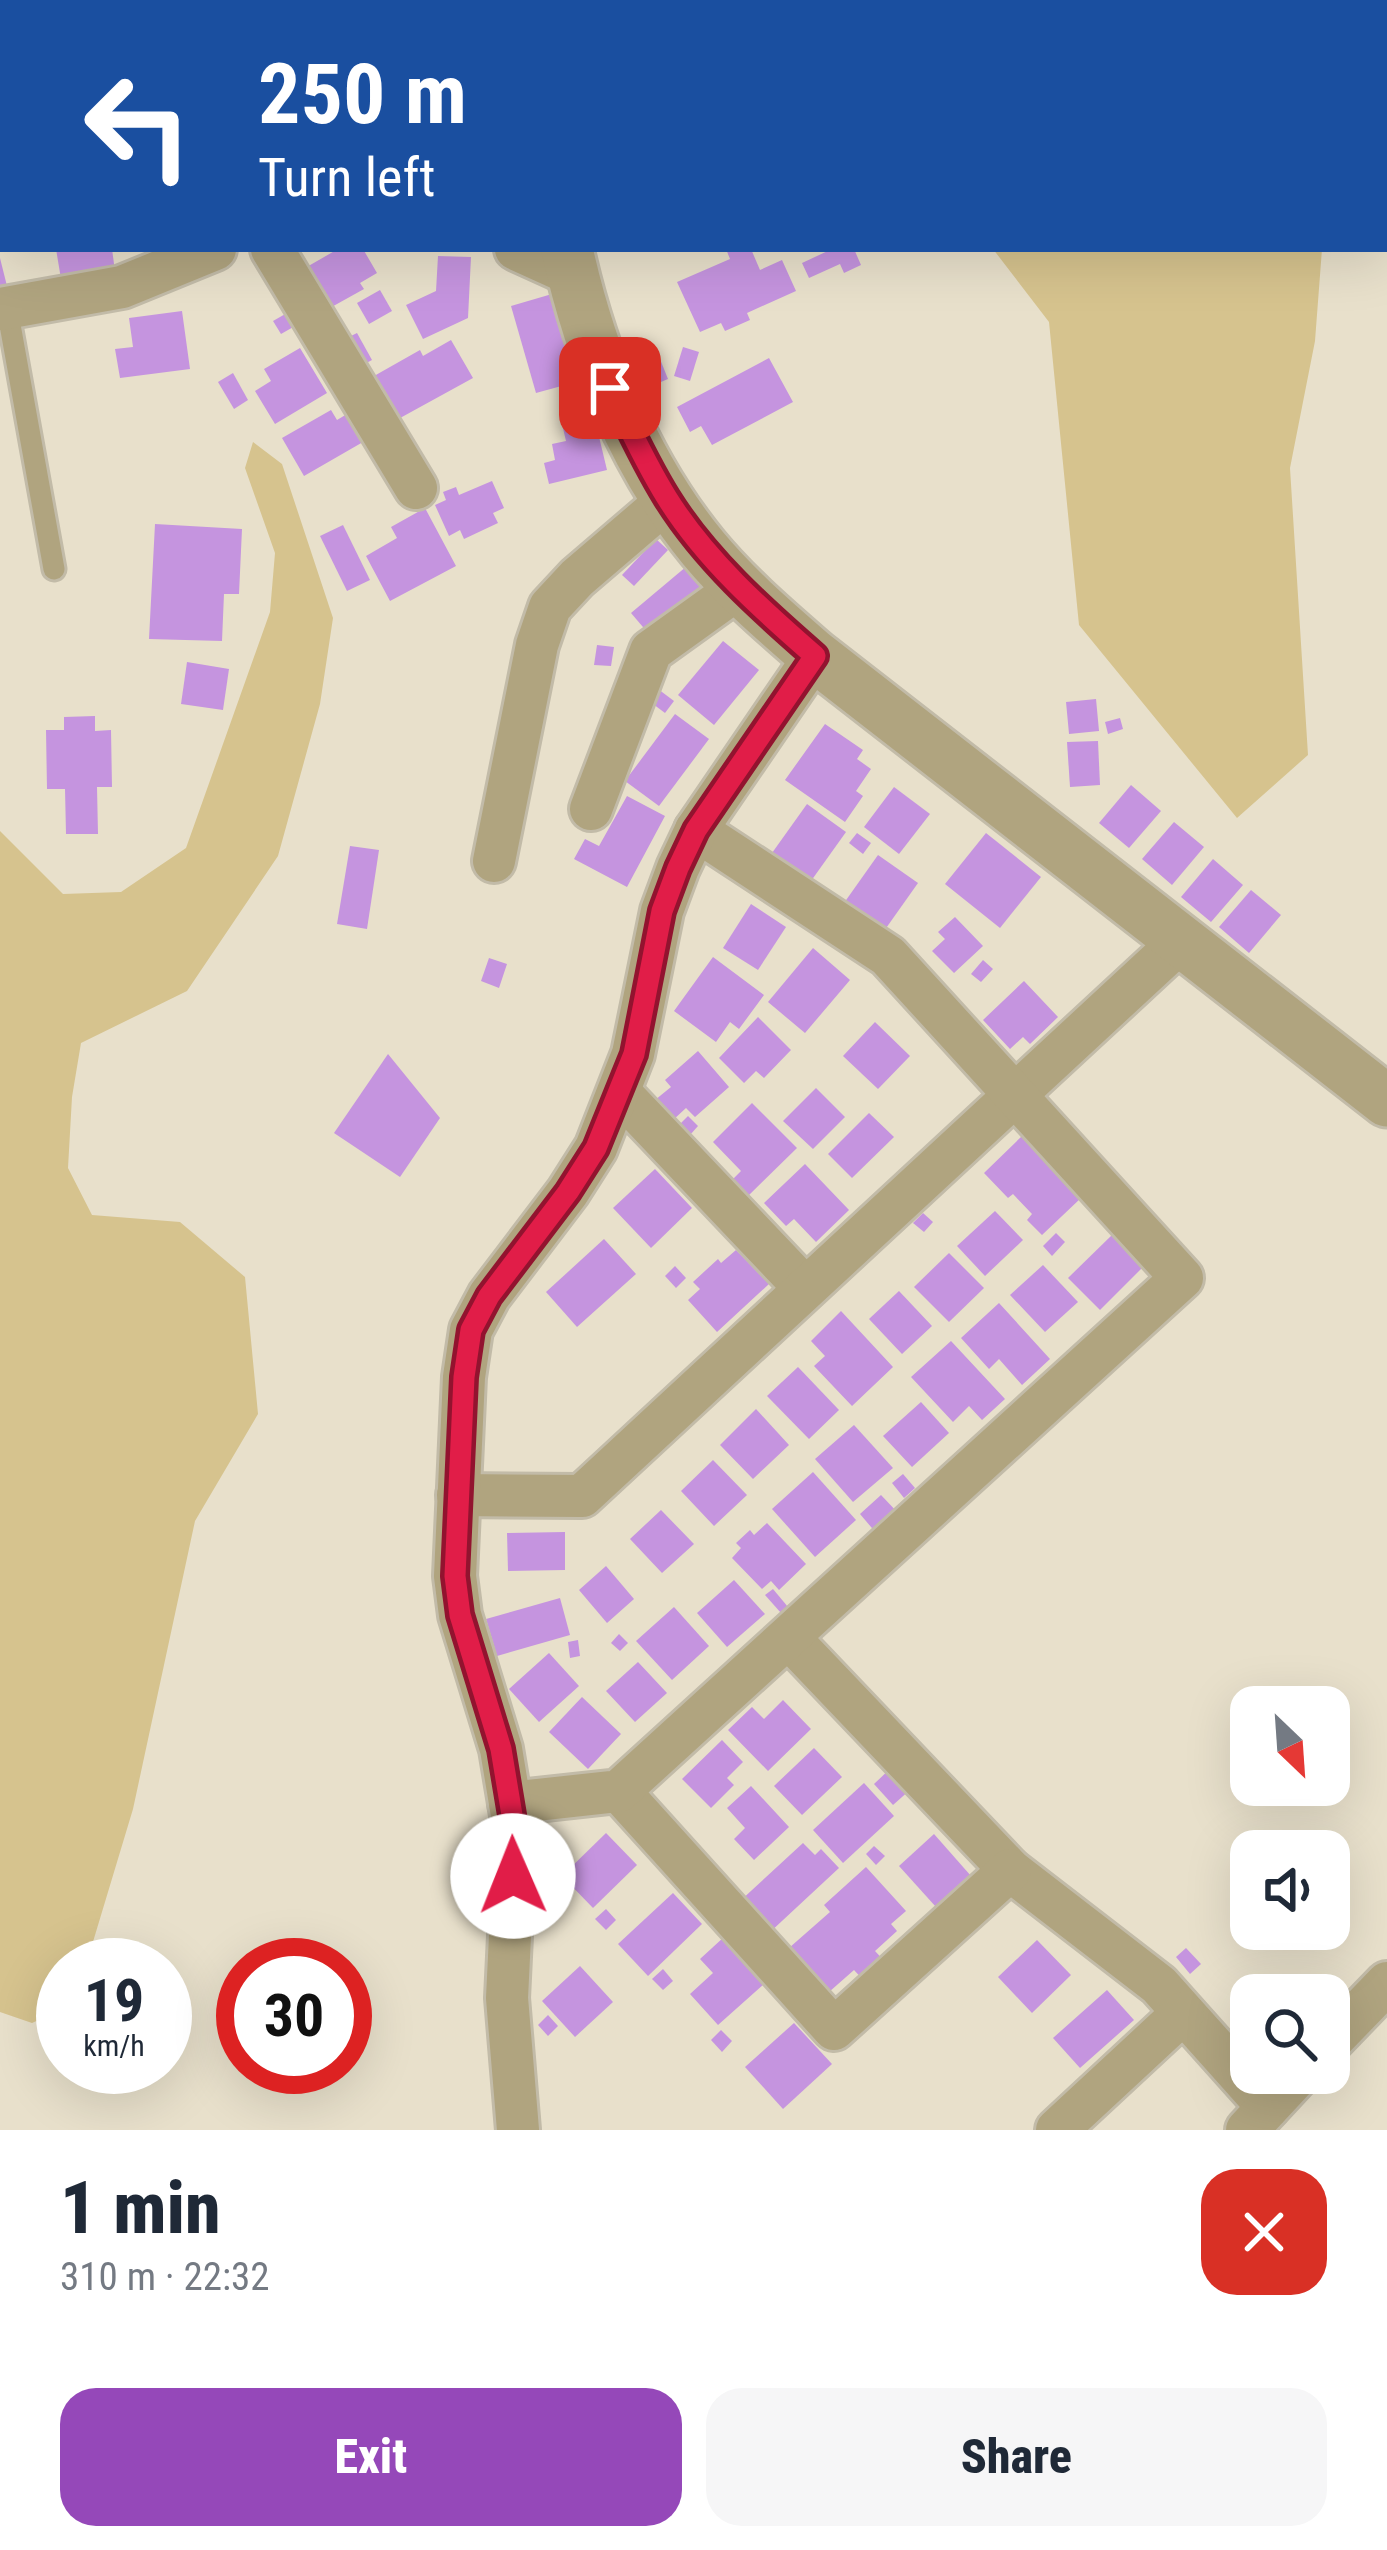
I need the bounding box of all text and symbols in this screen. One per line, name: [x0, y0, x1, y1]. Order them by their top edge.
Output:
text: 250 m: [258, 45, 467, 144]
icon: left: [60, 48, 216, 204]
text: Turn left: [258, 146, 435, 209]
pin: [559, 337, 661, 439]
icon: arrive: [577, 355, 643, 421]
north arrow: [1230, 1686, 1350, 1806]
map controls: [1230, 1686, 1350, 2094]
position arrow: [450, 1813, 576, 1939]
button: sound: [1230, 1830, 1350, 1950]
speed limit sign: 30: [216, 1938, 372, 2094]
text: 19: [84, 1965, 144, 2036]
button: search: [1230, 1974, 1350, 2094]
text: km/h: [83, 2028, 145, 2063]
text: 1 min: [60, 2166, 221, 2251]
button: close: [1201, 2169, 1327, 2295]
text: 310 m · 22:32: [60, 2254, 270, 2300]
button: Exit: [60, 2388, 682, 2526]
button: Share: [706, 2388, 1327, 2526]

